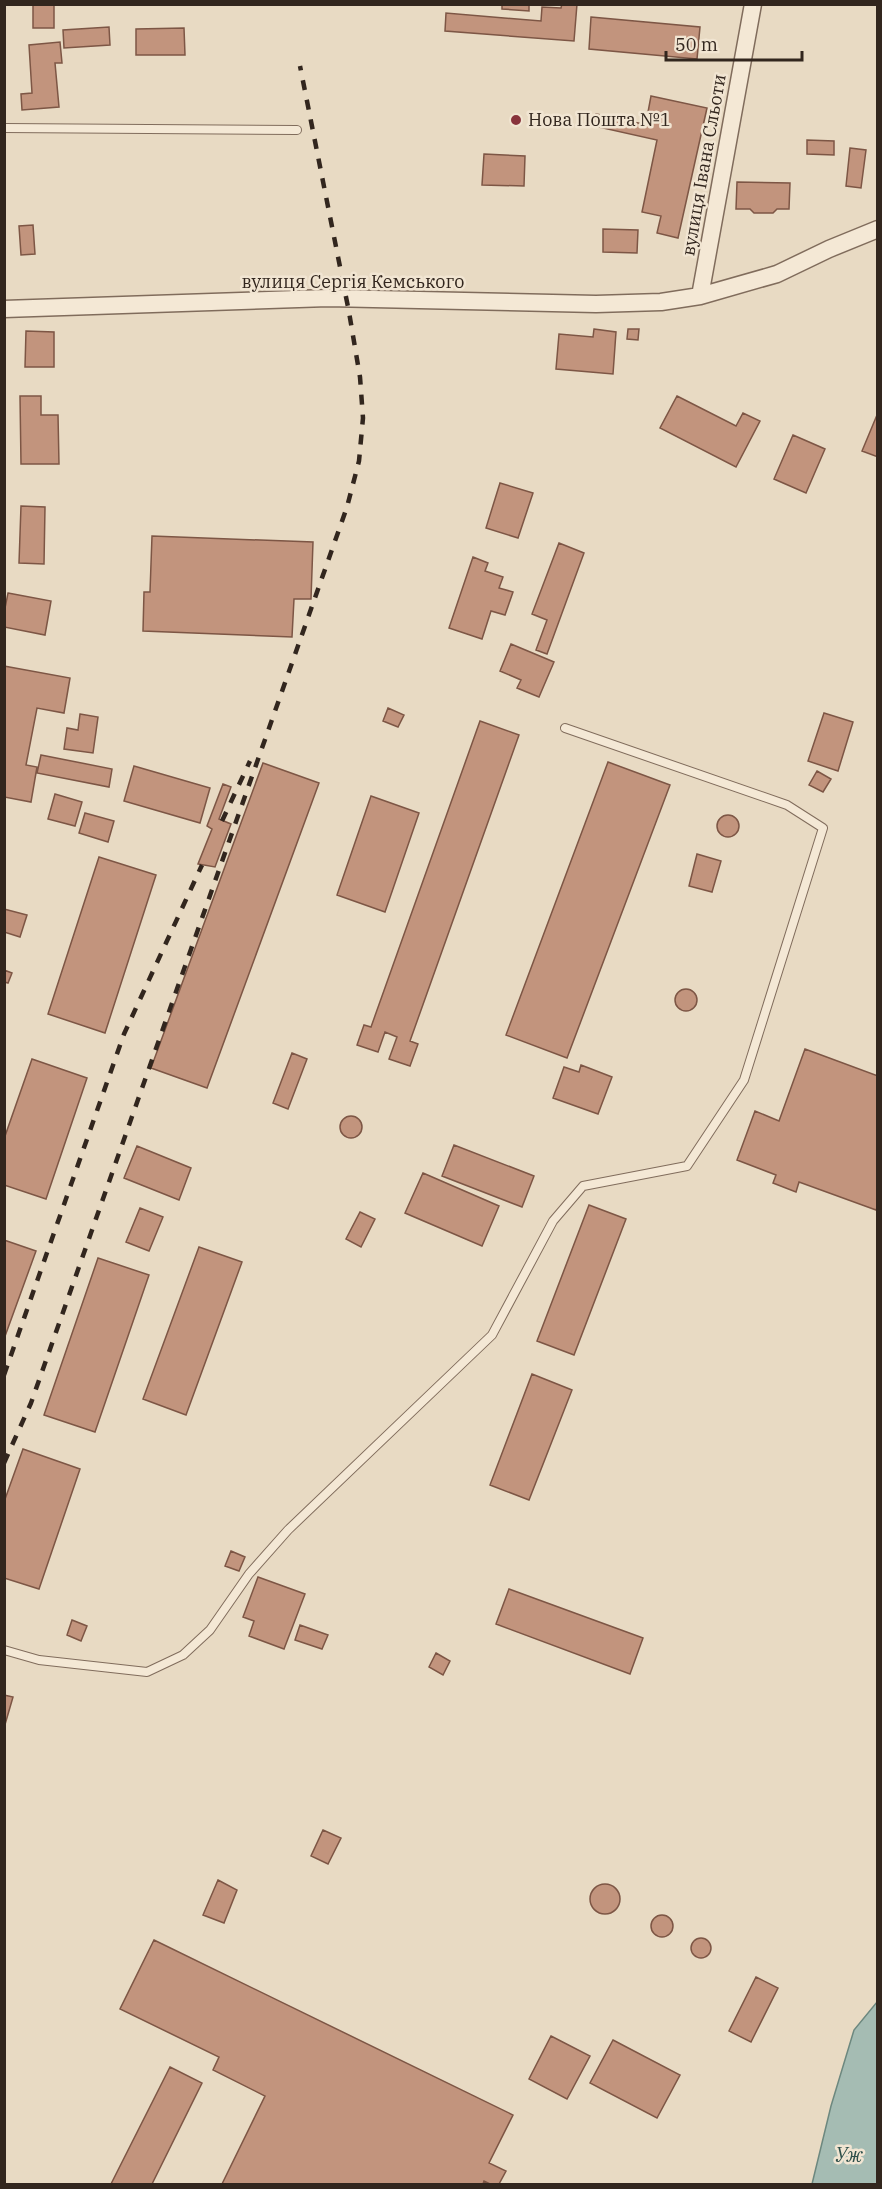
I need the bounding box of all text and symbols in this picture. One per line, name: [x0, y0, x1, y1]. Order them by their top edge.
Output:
scale bar: [666, 24, 802, 62]
text: 50 m: [675, 33, 718, 56]
street label: вулиця Івана Сльоти: [676, 72, 731, 258]
place label: Нова Пошта №1: [528, 108, 671, 131]
marker: Нова Пошта №1: [509, 113, 523, 127]
street label: вулиця Сергія Кемського: [242, 270, 464, 293]
water label: Уж: [835, 2141, 863, 2168]

